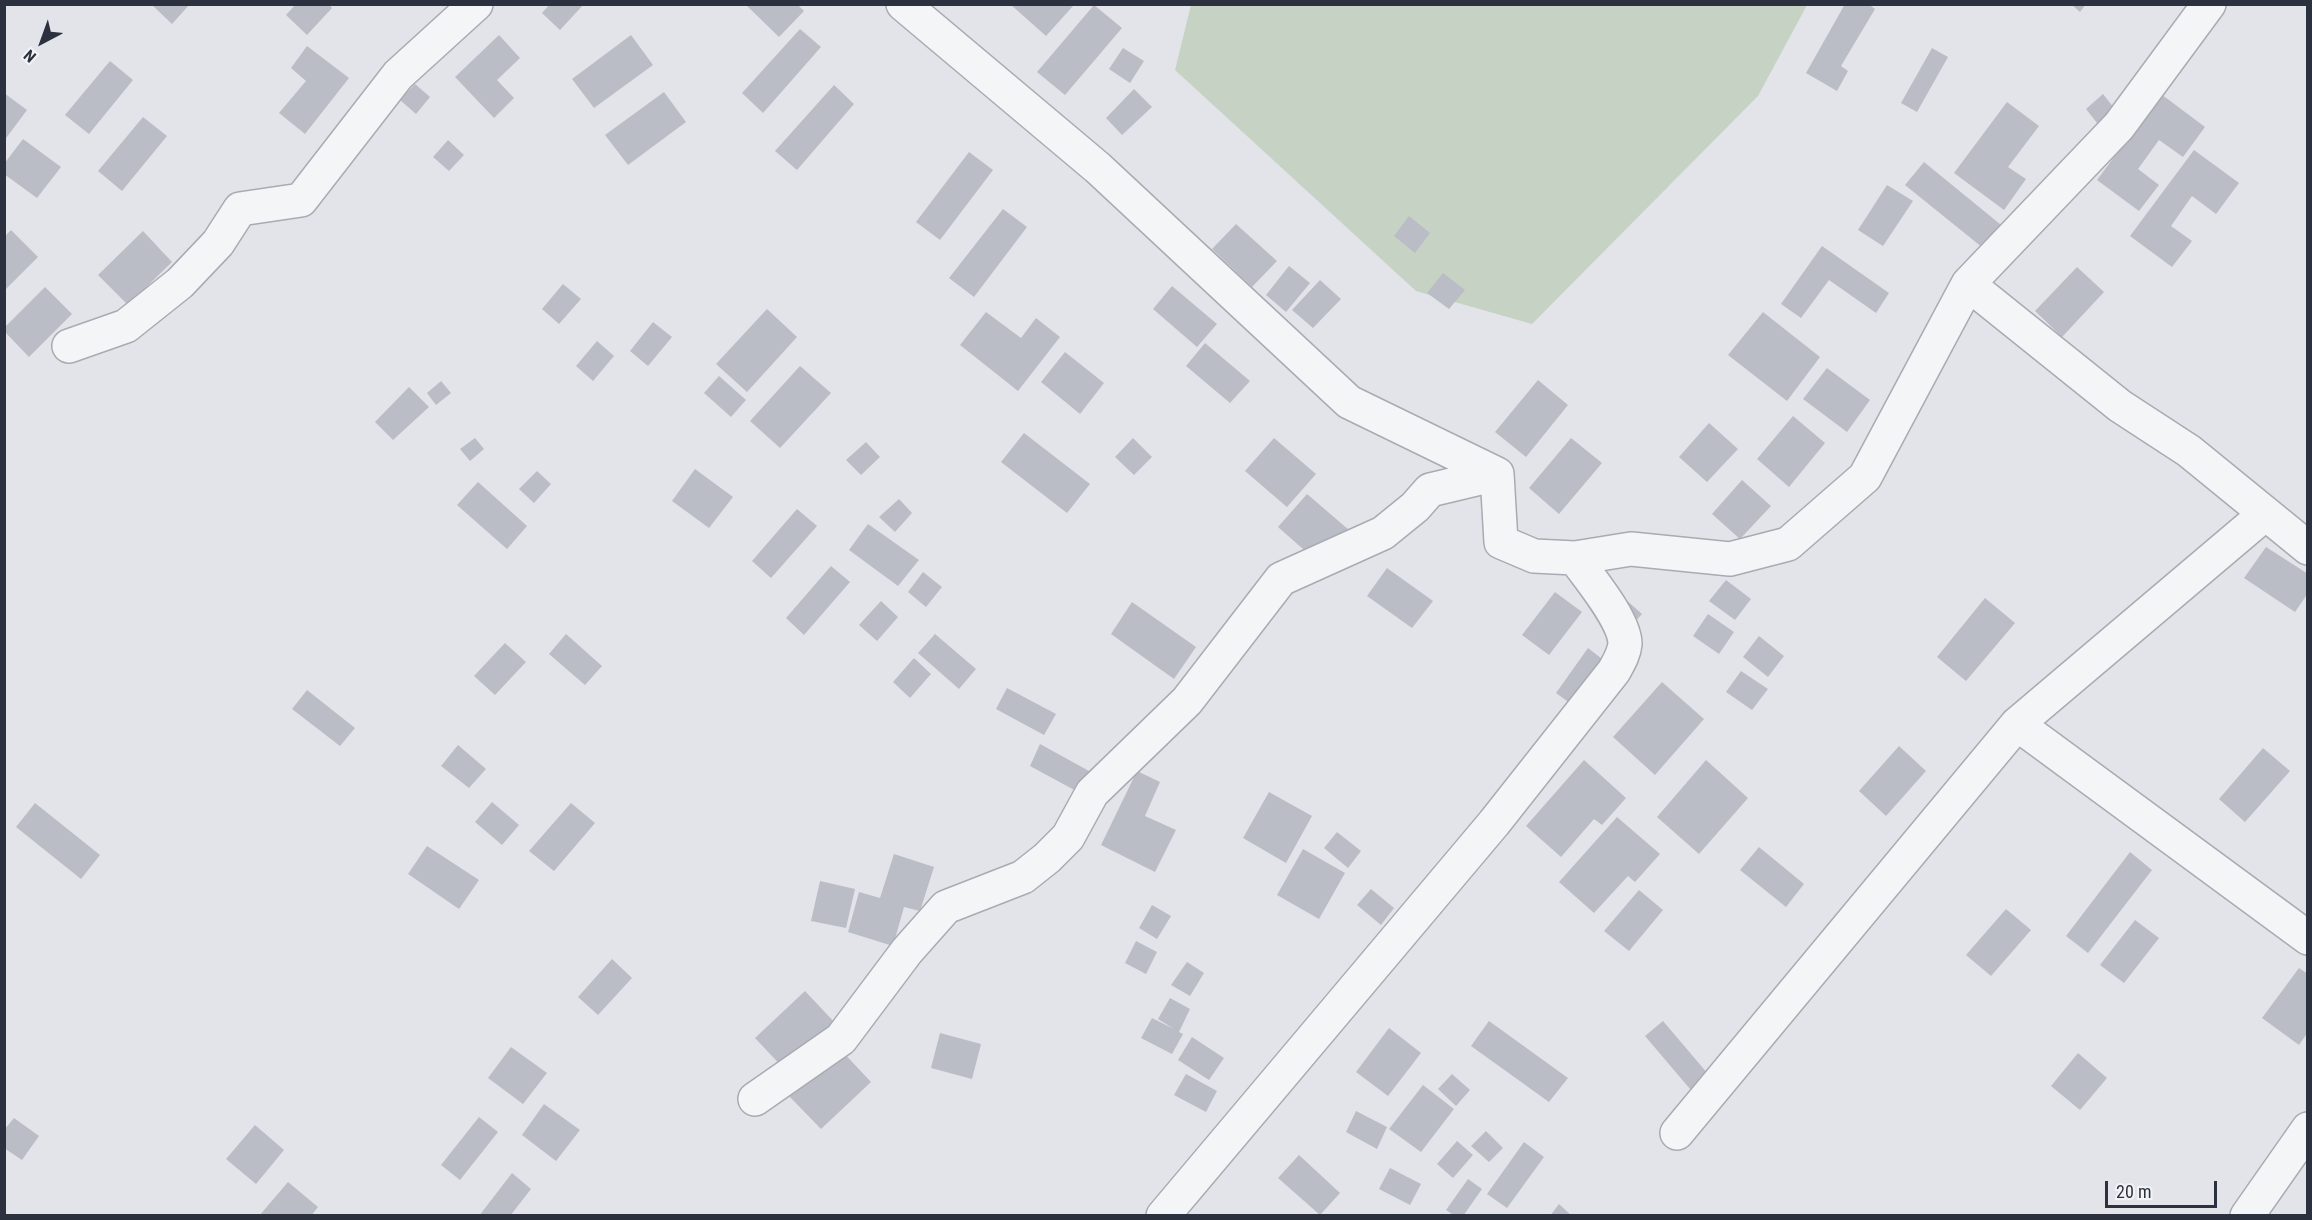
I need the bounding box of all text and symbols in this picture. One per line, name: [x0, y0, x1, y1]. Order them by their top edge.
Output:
north arrow: [12, 12, 72, 72]
text: N: [20, 46, 40, 66]
scale bar: [2108, 1169, 2220, 1207]
text: 20 m: [2116, 1181, 2151, 1202]

